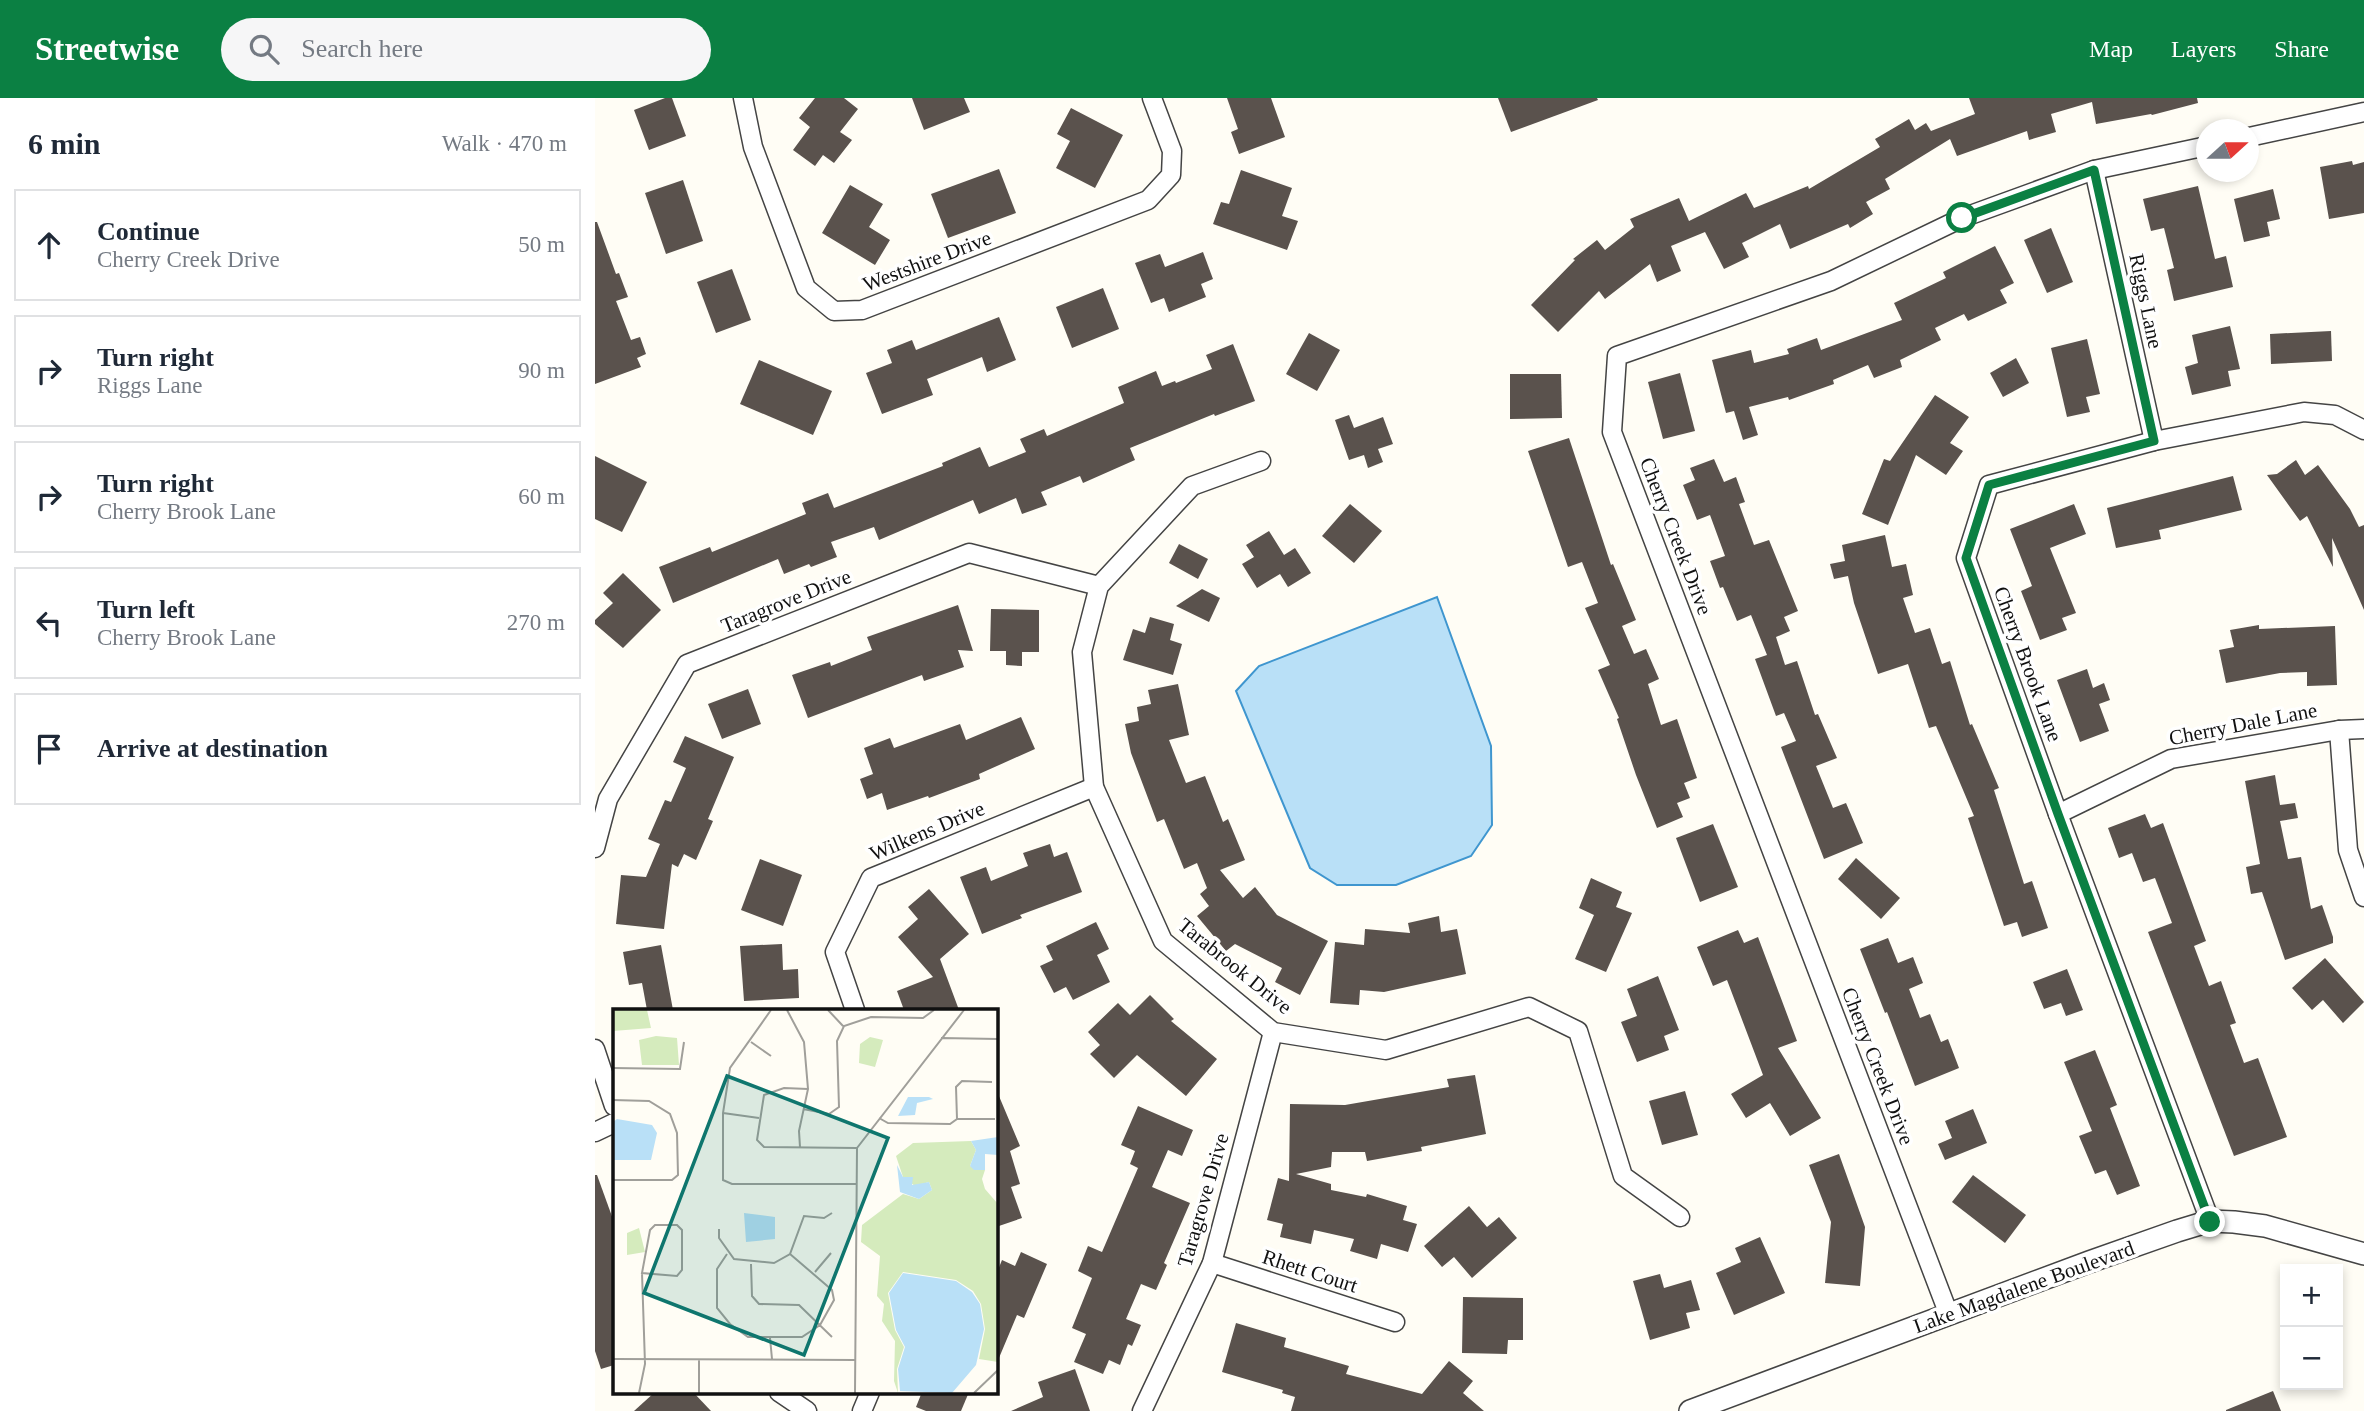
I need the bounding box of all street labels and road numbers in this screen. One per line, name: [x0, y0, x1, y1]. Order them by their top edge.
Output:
street label: Westshire Drive: [860, 226, 994, 296]
street label: Riggs Lane: [2124, 251, 2168, 351]
street label: Cherry Creek Drive: [1635, 454, 1717, 618]
street label: Taragrove Drive: [718, 564, 854, 638]
street label: Cherry Brook Lane: [1989, 583, 2067, 745]
street label: Cherry Dale Lane: [2167, 698, 2319, 750]
street label: Wilkens Drive: [866, 796, 988, 866]
street label: Tarabrook Drive: [1173, 913, 1297, 1019]
street label: Cherry Creek Drive: [1837, 984, 1919, 1148]
street label: Taragrove Drive: [1172, 1130, 1234, 1270]
street label: Lake Magdalene Boulevard: [1910, 1236, 2138, 1338]
street label: Rhett Court: [1259, 1244, 1361, 1298]

